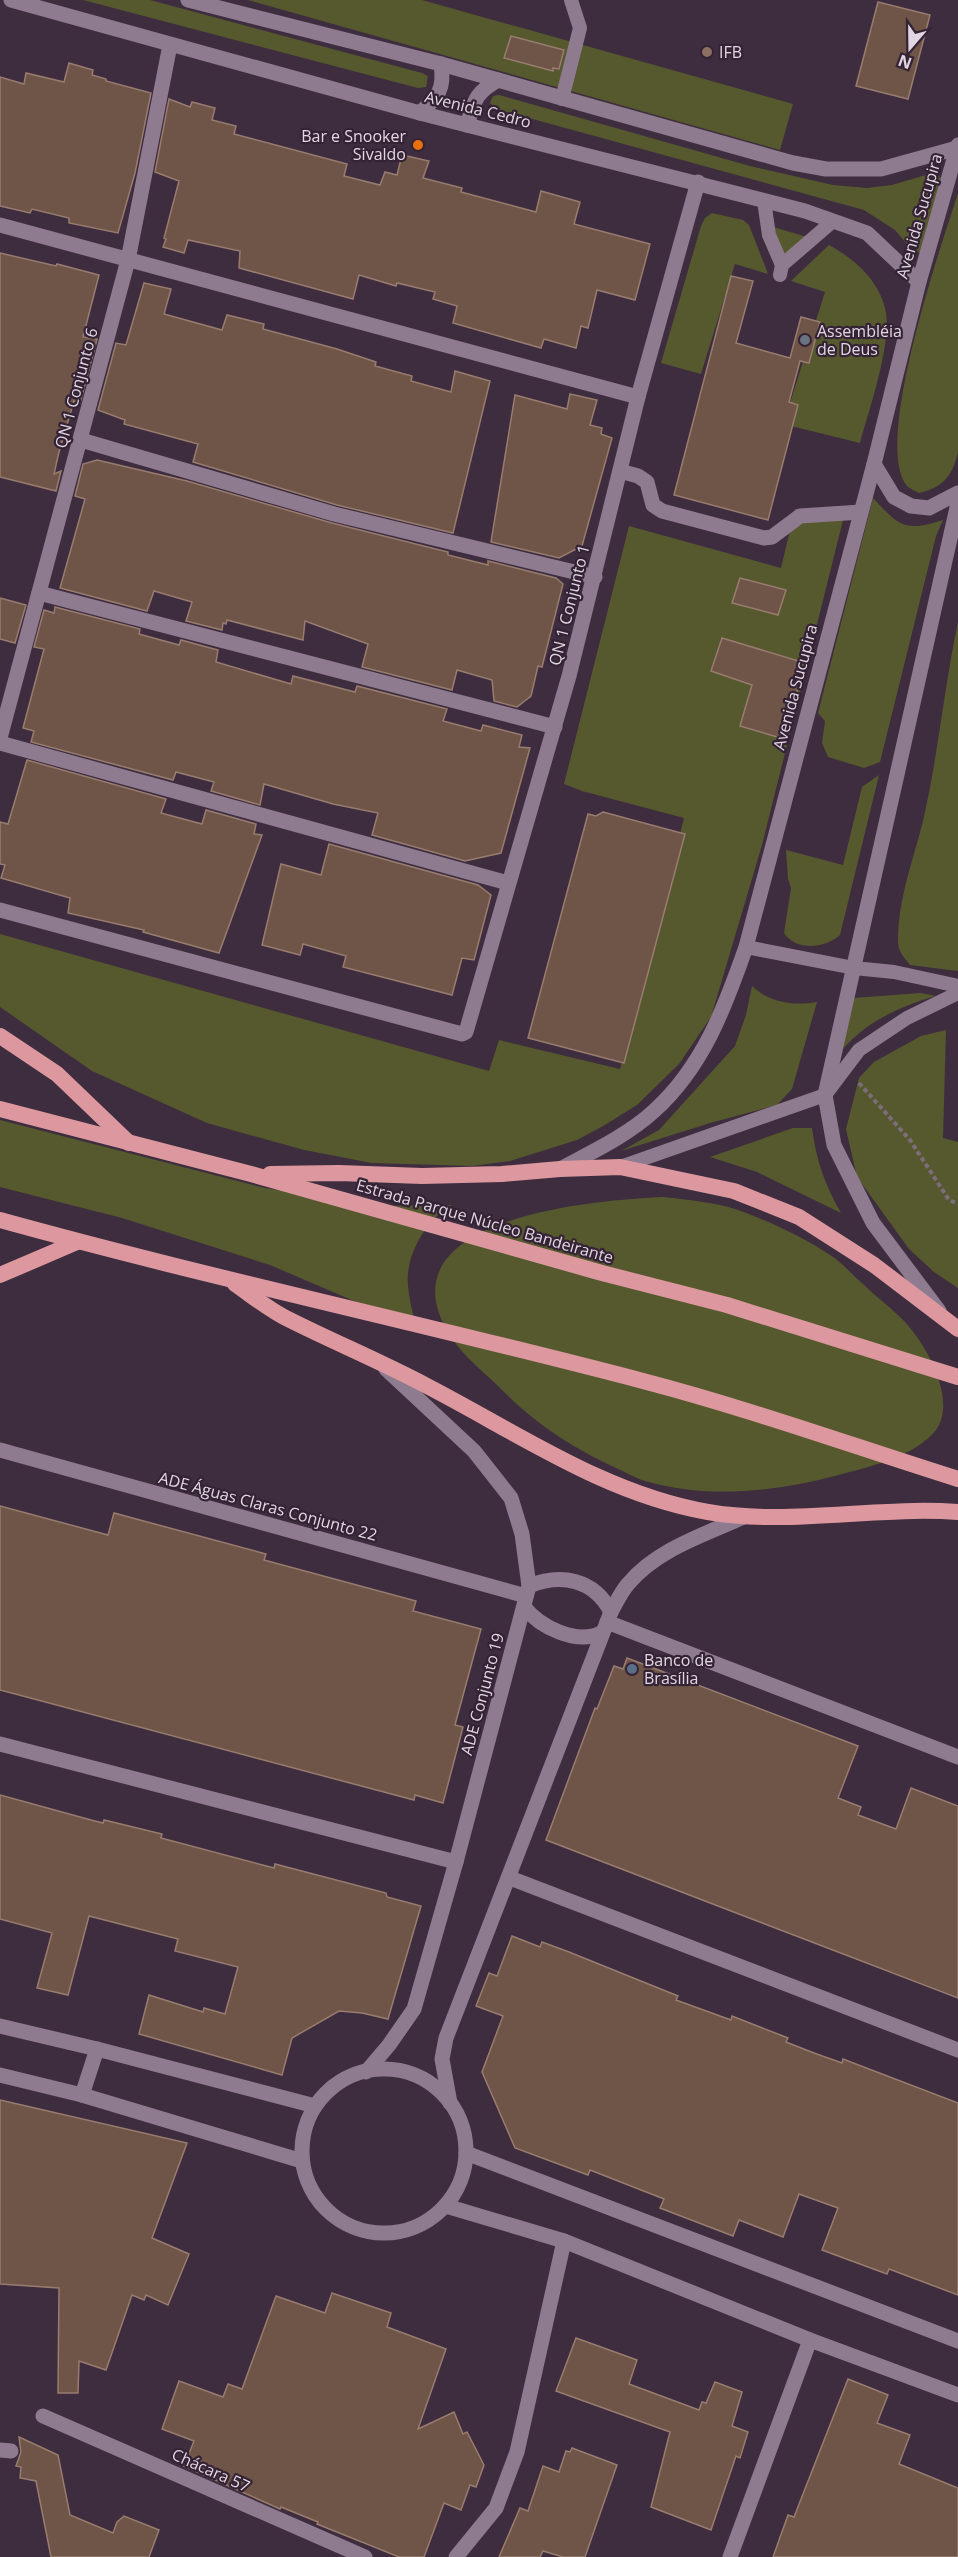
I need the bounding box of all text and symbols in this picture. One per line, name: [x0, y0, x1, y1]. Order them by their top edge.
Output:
north arrow: [880, 18, 940, 78]
place label: IFB: [719, 41, 742, 63]
marker: IFB: [700, 45, 714, 59]
text: N: [895, 50, 915, 75]
street label: Avenida Cedro: [423, 85, 533, 133]
place label: Bar e Snooker Sivaldo: [301, 125, 406, 165]
marker: Bar e Snooker Sivaldo: [411, 138, 425, 152]
street label: Avenida Sucupira: [891, 151, 947, 281]
place label: Assembléia de Deus: [817, 320, 902, 360]
street label: QN 1 Conjunto 6: [49, 325, 103, 451]
marker: Assembléia de Deus: [798, 333, 812, 347]
street label: QN 1 Conjunto 1: [543, 542, 595, 668]
street label: Avenida Sucupira: [768, 622, 822, 752]
street label: Estrada Parque Núcleo Bandeirante: [354, 1174, 616, 1268]
street label: ADE Águas Claras Conjunto 22: [156, 1466, 380, 1546]
street label: ADE Conjunto 19: [455, 1630, 509, 1758]
place label: Banco de Brasília: [644, 1649, 713, 1689]
marker: Banco de Brasília: [625, 1662, 639, 1676]
street label: Chácara 57: [169, 2443, 253, 2497]

